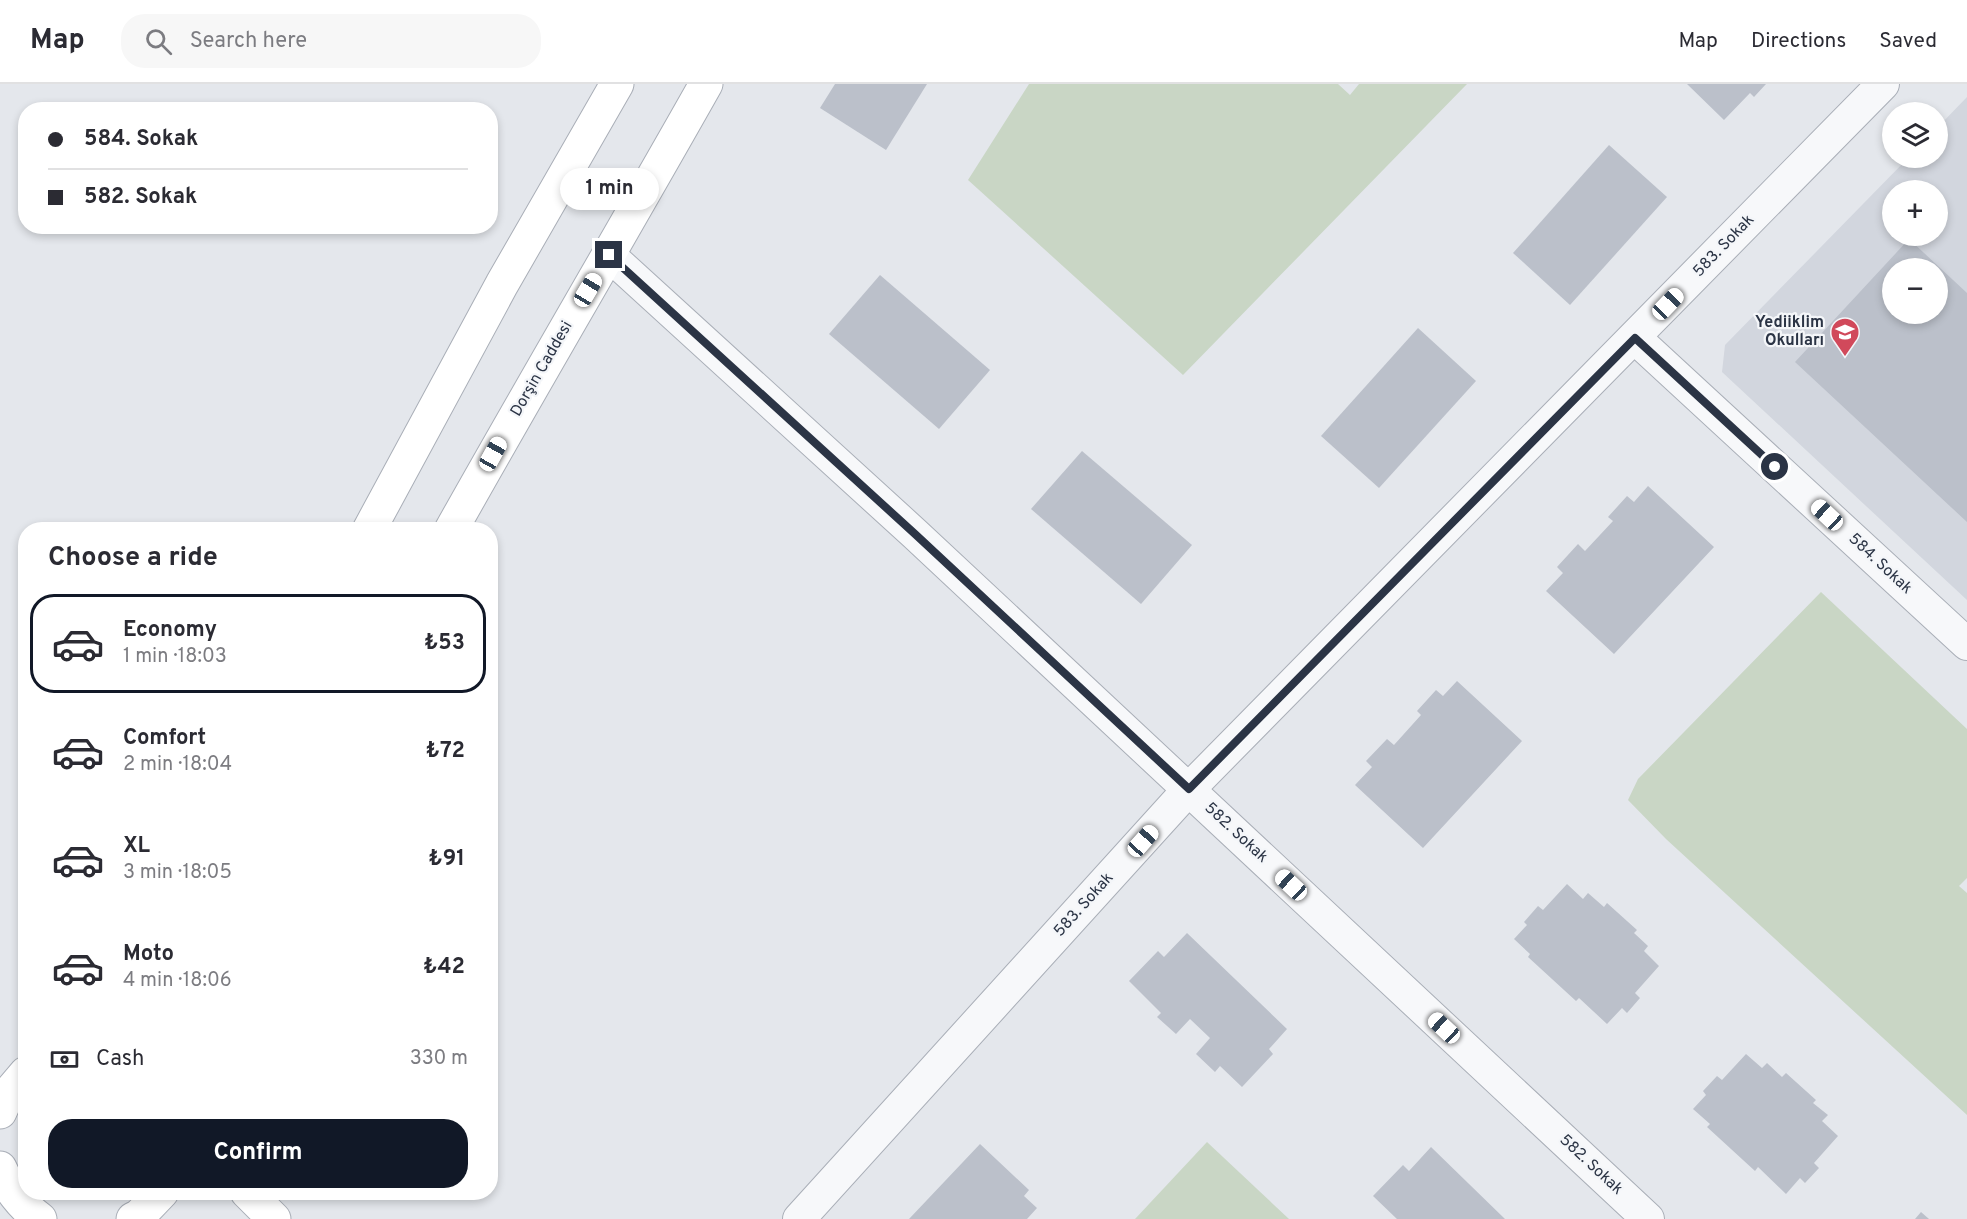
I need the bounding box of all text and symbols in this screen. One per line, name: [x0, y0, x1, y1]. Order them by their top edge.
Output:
search box: [121, 14, 541, 68]
text: Map: [30, 23, 85, 59]
icon: search: [142, 25, 175, 58]
text: Search here: [190, 28, 307, 55]
text: Map: [1678, 28, 1718, 55]
text: Directions: [1751, 28, 1846, 55]
text: Saved: [1879, 28, 1937, 55]
map controls: [1882, 102, 1948, 324]
button: layers: [1882, 102, 1948, 168]
text: 584. Sokak: [84, 126, 198, 153]
callout: 1 min: [560, 168, 658, 210]
text: 1 min: [585, 176, 634, 202]
button: +: [1882, 180, 1948, 246]
text: 582. Sokak: [84, 184, 197, 211]
street label: 583. Sokak: [1689, 210, 1759, 282]
route end: [595, 241, 622, 268]
button: −: [1882, 258, 1948, 324]
car: [571, 270, 605, 310]
car: [1649, 285, 1687, 323]
place label: Yediiklim Okulları: [1755, 313, 1824, 351]
school or university icon: Yediiklim Okulları: [1829, 316, 1861, 358]
street label: Dorşin Caddesi: [507, 318, 577, 420]
car: [476, 434, 510, 474]
route start: [1761, 453, 1788, 480]
car: [1808, 496, 1846, 534]
street label: 584. Sokak: [1844, 529, 1916, 599]
text: Choose a ride: [48, 541, 218, 575]
icon: car: [51, 617, 105, 671]
text: Economy: [123, 617, 217, 644]
text: ₺53: [424, 630, 465, 657]
text: 1 min · 18:03: [123, 644, 227, 670]
icon: car: [51, 725, 105, 779]
text: Comfort: [123, 725, 206, 752]
text: ₺72: [426, 738, 465, 765]
text: 2 min · 18:04: [123, 752, 232, 778]
street label: 582. Sokak: [1200, 798, 1272, 868]
car: [1124, 822, 1162, 860]
icon: car: [51, 833, 105, 887]
text: XL: [123, 833, 150, 860]
text: ₺91: [428, 846, 465, 873]
text: 3 min · 18:05: [123, 860, 232, 886]
car: [1272, 866, 1310, 904]
street label: 583. Sokak: [1050, 869, 1118, 941]
icon: car: [51, 941, 105, 995]
text: Moto: [123, 941, 174, 968]
text: ₺42: [423, 954, 465, 981]
text: 4 min · 18:06: [123, 968, 232, 994]
car: [1425, 1009, 1463, 1047]
icon: cash: [48, 1043, 81, 1076]
text: Cash: [96, 1046, 145, 1073]
text: 330 m: [410, 1046, 468, 1072]
button: Confirm: [48, 1119, 468, 1188]
street label: 582. Sokak: [1555, 1130, 1627, 1200]

